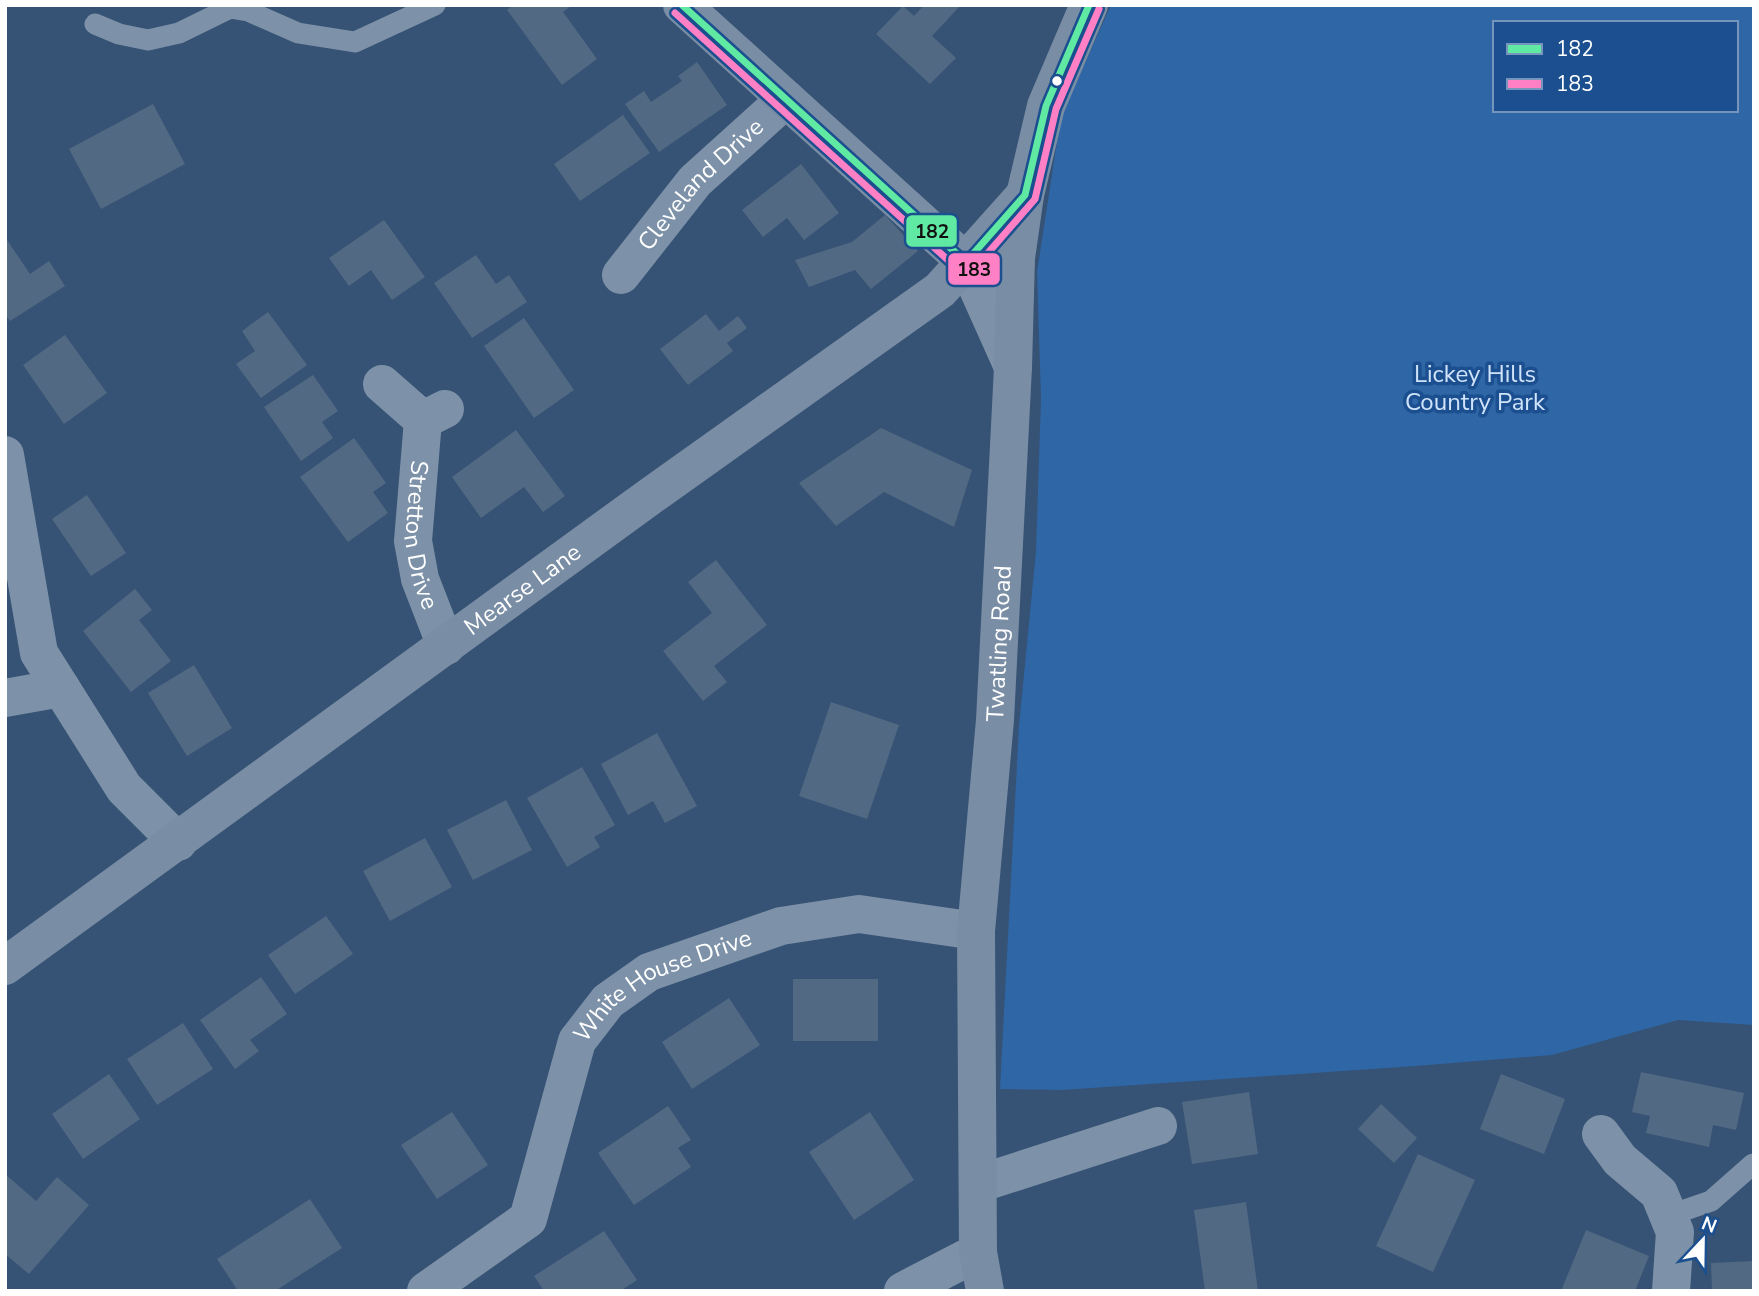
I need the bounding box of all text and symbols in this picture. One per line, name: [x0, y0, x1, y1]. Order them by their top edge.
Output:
legend: [1493, 21, 1738, 112]
text: 182: [1556, 35, 1594, 63]
text: 183: [1556, 70, 1594, 98]
unlabelled marker: [1050, 74, 1064, 88]
street label: Cleveland Drive: [630, 111, 770, 257]
line badge: 182: [905, 214, 958, 248]
text: 182: [915, 219, 949, 245]
line badge: 183: [947, 252, 1001, 286]
text: 183: [957, 257, 991, 283]
park label: Lickey Hills Country Park: [1405, 358, 1546, 418]
street label: Stretton Drive: [396, 459, 446, 614]
street label: Mearse Lane: [458, 536, 587, 643]
street label: Twatling Road: [979, 565, 1019, 723]
street label: White House Drive: [566, 922, 756, 1049]
north arrow: [1668, 1205, 1738, 1275]
text: N: [1698, 1210, 1720, 1240]

